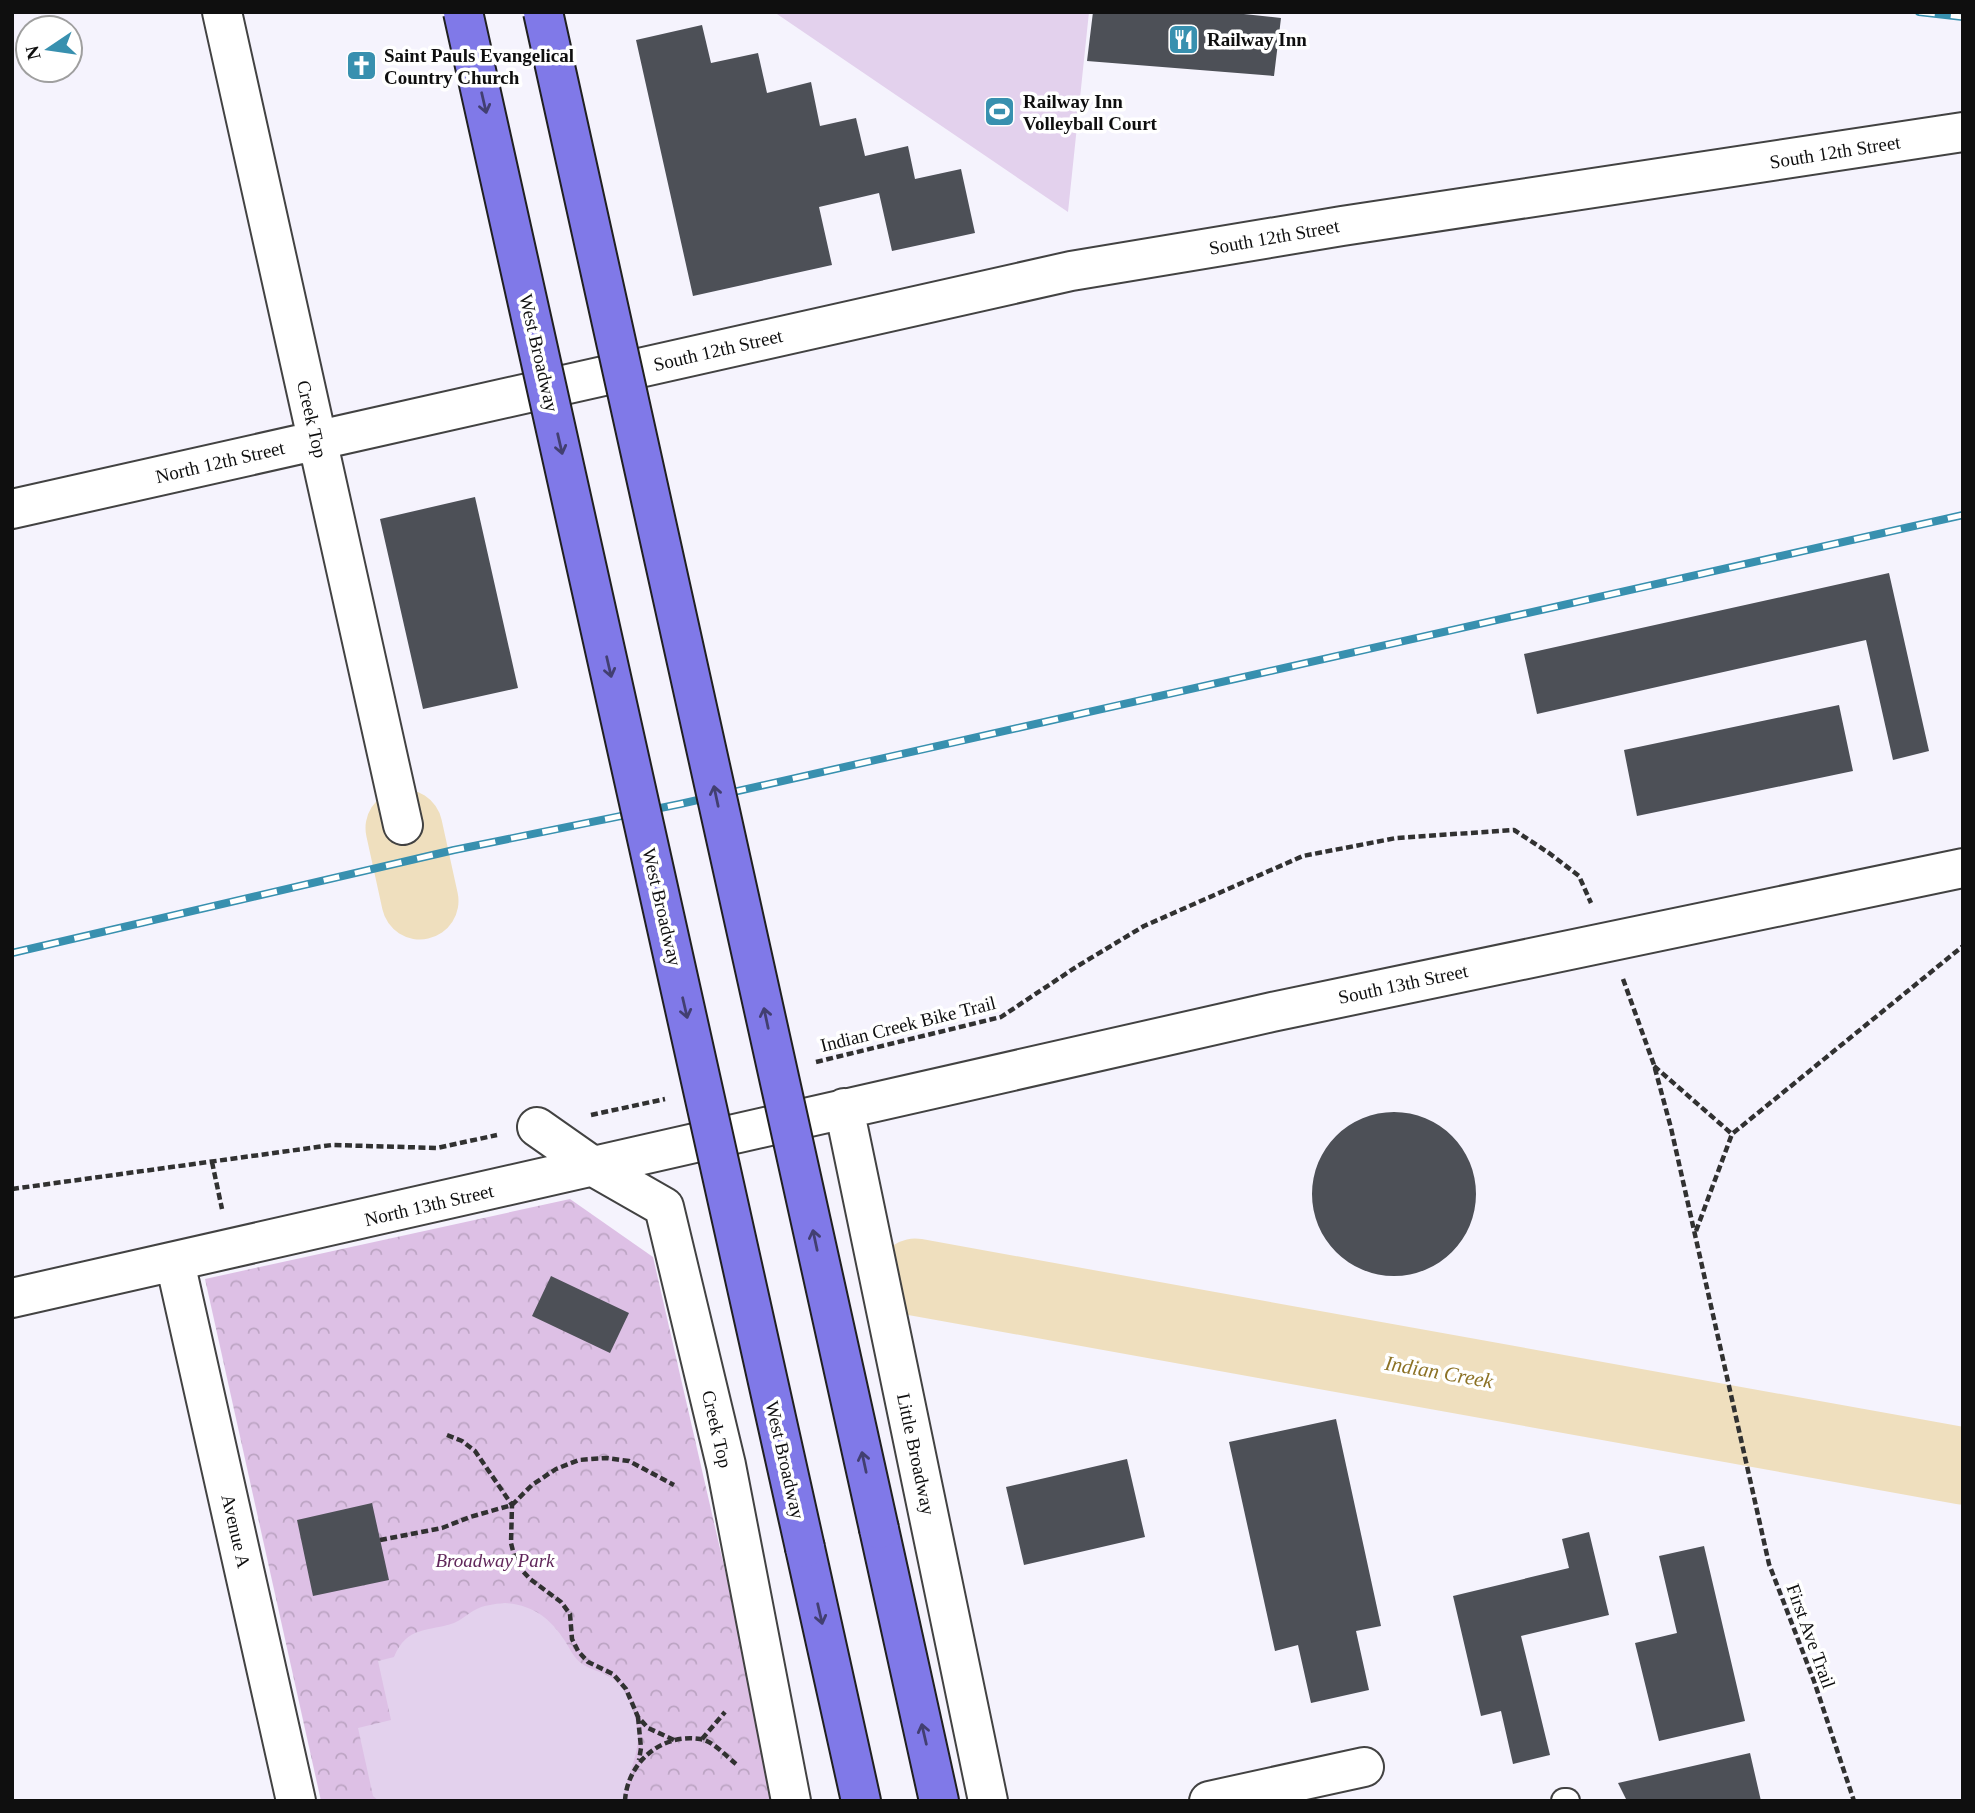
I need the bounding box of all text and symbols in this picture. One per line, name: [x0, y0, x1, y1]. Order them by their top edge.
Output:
north arrow: [14, 14, 84, 84]
restaurant icon: Railway Inn: [1167, 22, 1201, 56]
place label: Railway Inn: [1207, 29, 1307, 50]
text: N: [21, 43, 45, 62]
place label: Saint Pauls Evangelical Country Church: [384, 45, 574, 88]
church icon: Saint Pauls Evangelical Country Church: [344, 49, 378, 83]
one-way arrow: [477, 91, 491, 114]
place label: Railway Inn Volleyball Court: [1023, 91, 1158, 134]
sports icon: Railway Inn Volleyball Court: [983, 95, 1017, 129]
street label: South 12th Street: [1768, 131, 1903, 173]
street label: South 12th Street: [1207, 215, 1341, 259]
street label: West Broadway: [515, 292, 563, 414]
street label: South 12th Street: [651, 325, 785, 375]
street label: Creek Top: [293, 378, 331, 460]
one-way arrow: [553, 432, 567, 455]
street label: North 12th Street: [153, 437, 287, 487]
one-way arrow: [603, 655, 616, 677]
one-way arrow: [709, 785, 723, 808]
street label: West Broadway: [638, 846, 686, 968]
street label: South 13th Street: [1336, 960, 1470, 1008]
street label: Indian Creek Bike Trail: [818, 992, 998, 1056]
one-way arrow: [679, 996, 692, 1019]
one-way arrow: [758, 1007, 772, 1030]
street label: North 13th Street: [362, 1180, 496, 1230]
one-way arrow: [807, 1229, 821, 1252]
water label: Indian Creek: [1382, 1351, 1496, 1393]
street label: Creek Top: [698, 1388, 736, 1470]
street label: Little Broadway: [893, 1391, 939, 1517]
street label: West Broadway: [761, 1399, 809, 1521]
one-way arrow: [857, 1451, 870, 1474]
street label: Avenue A: [217, 1492, 255, 1570]
park label: Broadway Park: [435, 1550, 555, 1571]
street label: First Ave Trail: [1782, 1581, 1840, 1691]
one-way arrow: [813, 1602, 827, 1625]
one-way arrow: [917, 1723, 931, 1746]

